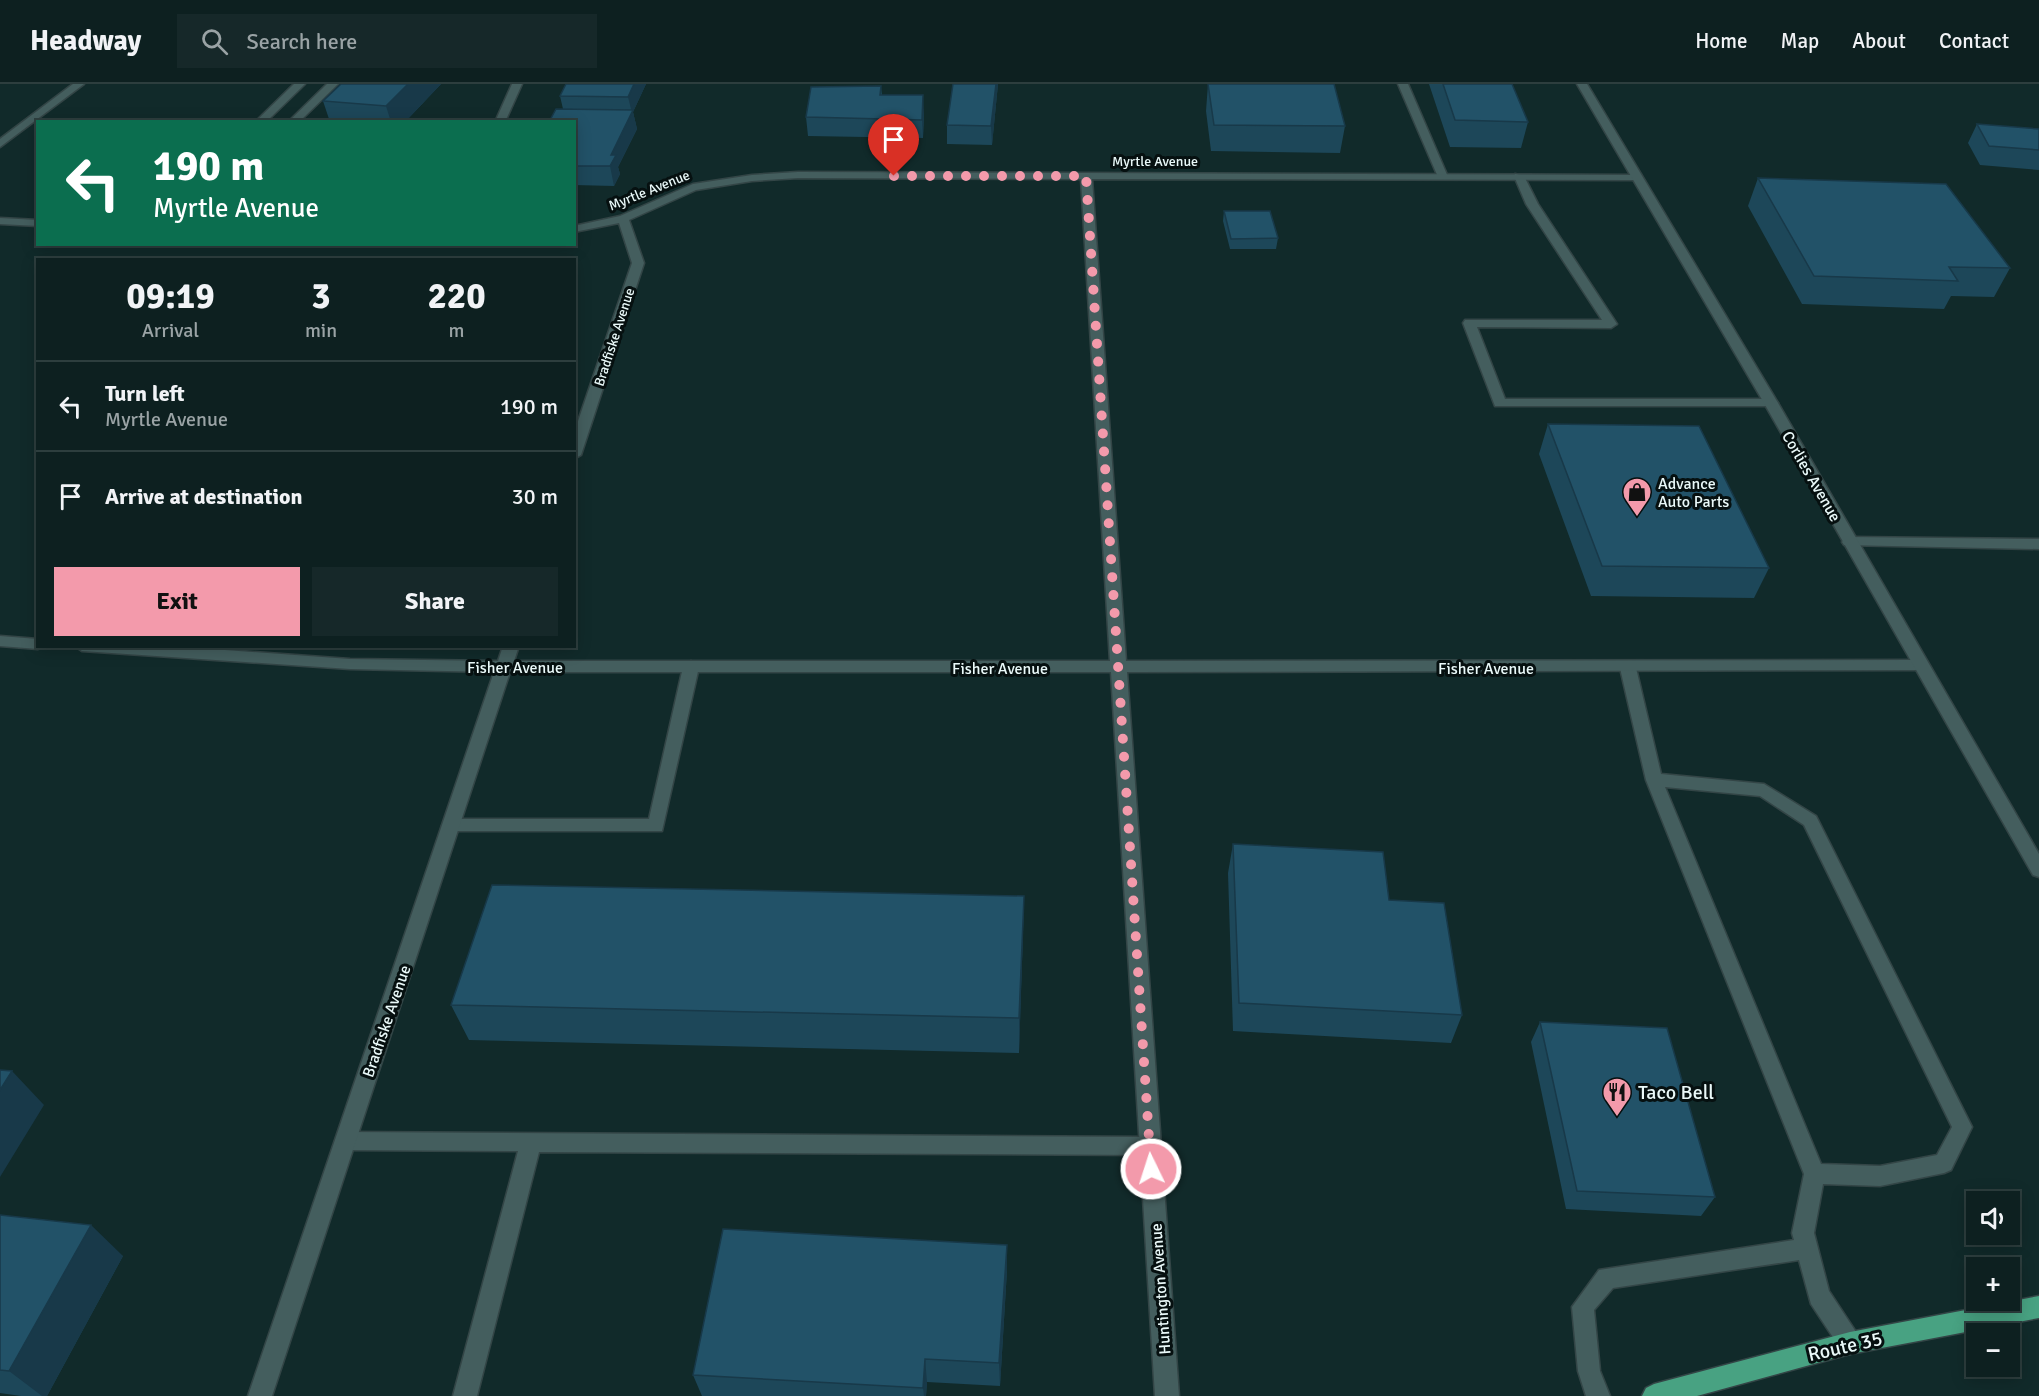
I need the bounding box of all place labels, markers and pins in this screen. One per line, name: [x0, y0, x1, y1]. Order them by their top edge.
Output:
pin: [868, 114, 919, 176]
place label: Advance Auto Parts: [1658, 474, 1729, 512]
shop icon: Advance Auto Parts: [1621, 476, 1653, 518]
restaurant icon: Taco Bell: [1601, 1076, 1633, 1118]
place label: Taco Bell: [1638, 1080, 1714, 1105]

